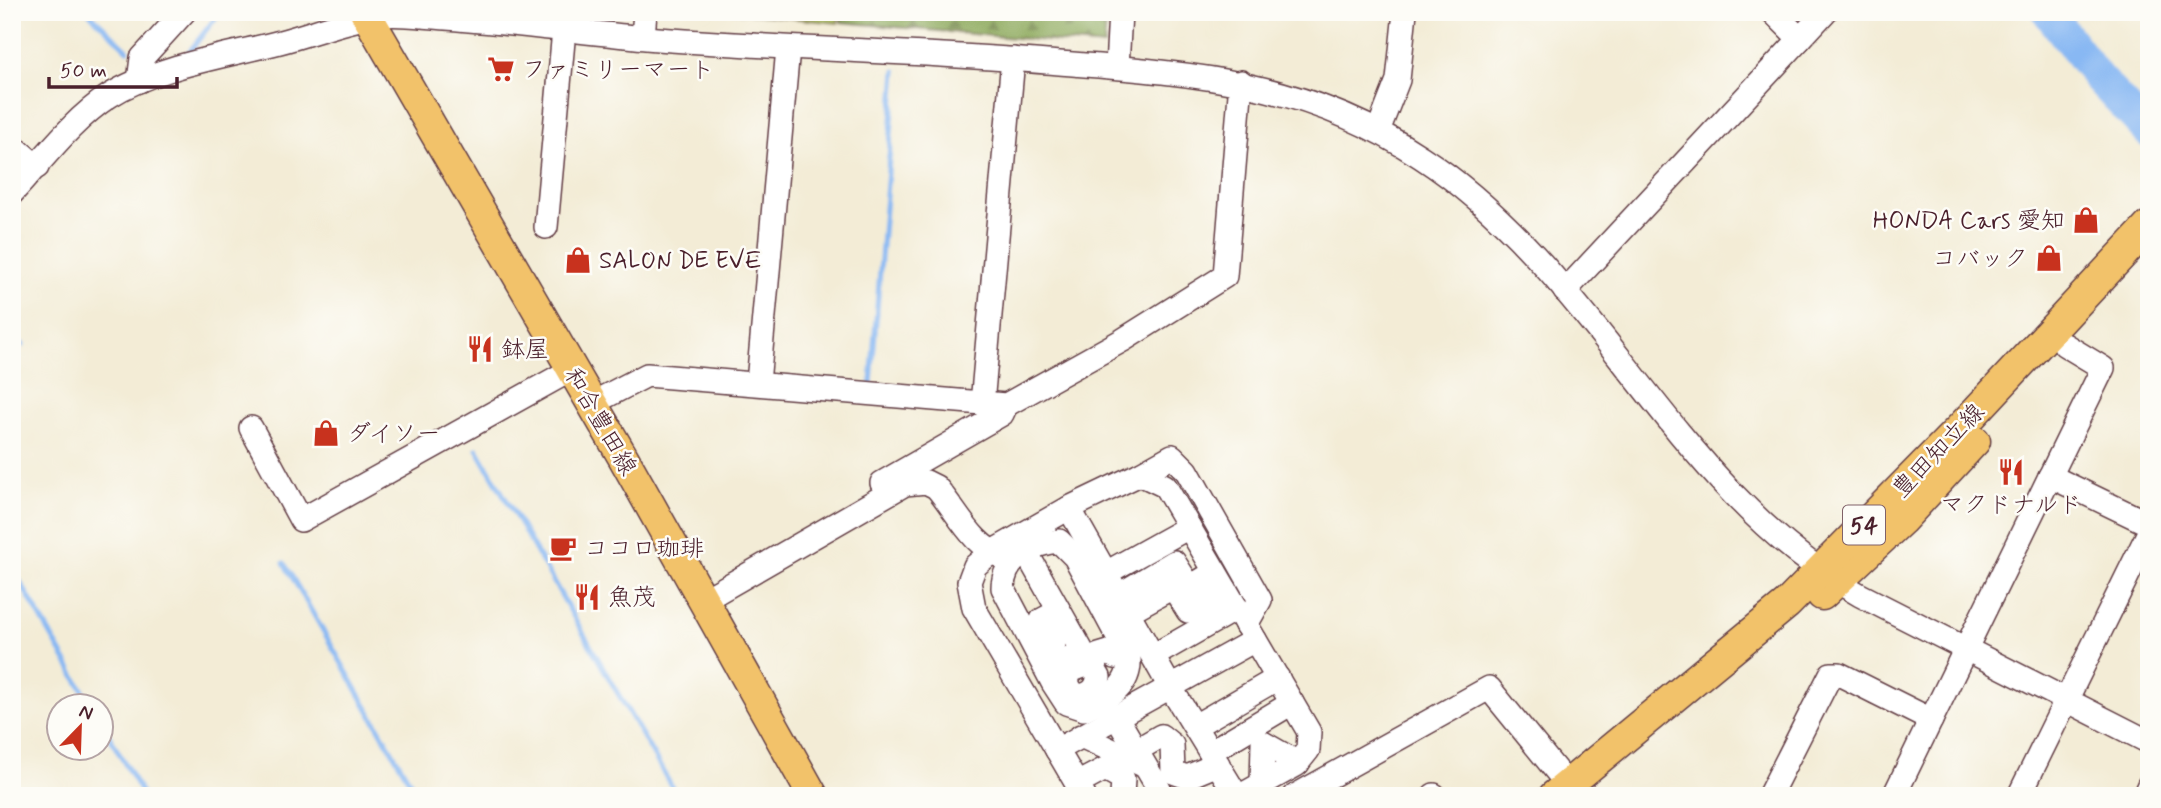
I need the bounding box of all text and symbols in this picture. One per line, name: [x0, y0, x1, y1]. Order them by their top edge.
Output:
scale bar: [49, 46, 177, 90]
supermarket icon: ファミリーマート: [486, 54, 516, 84]
place label: ファミリーマート: [522, 55, 714, 86]
text: 50 m: [60, 57, 107, 85]
shop icon: HONDA Cars 愛知: [2071, 205, 2101, 235]
place label: HONDA Cars 愛知: [1873, 206, 2065, 237]
shop icon: コバック: [2034, 243, 2064, 273]
place label: コバック: [1932, 244, 2028, 275]
shop icon: SALON DE EVE: [563, 245, 593, 275]
place label: SALON DE EVE: [599, 246, 762, 277]
restaurant icon: 鉢屋: [465, 334, 495, 364]
place label: 鉢屋: [501, 335, 549, 366]
street label: 和合豊田線: [556, 362, 643, 481]
street label: 豊田知立線: [1886, 397, 1992, 505]
shop icon: ダイソー: [311, 418, 341, 448]
place label: ダイソー: [347, 419, 441, 450]
restaurant icon: マクドナルド: [1996, 457, 2026, 487]
place label: マクドナルド: [1940, 490, 2082, 521]
road number: 54: [1843, 505, 1885, 544]
cafe icon: ココロ珈琲: [548, 533, 578, 563]
place label: ココロ珈琲: [584, 534, 704, 565]
restaurant icon: 魚茂: [572, 582, 602, 612]
place label: 魚茂: [608, 583, 656, 614]
north arrow: [46, 692, 116, 762]
text: N: [75, 699, 97, 727]

